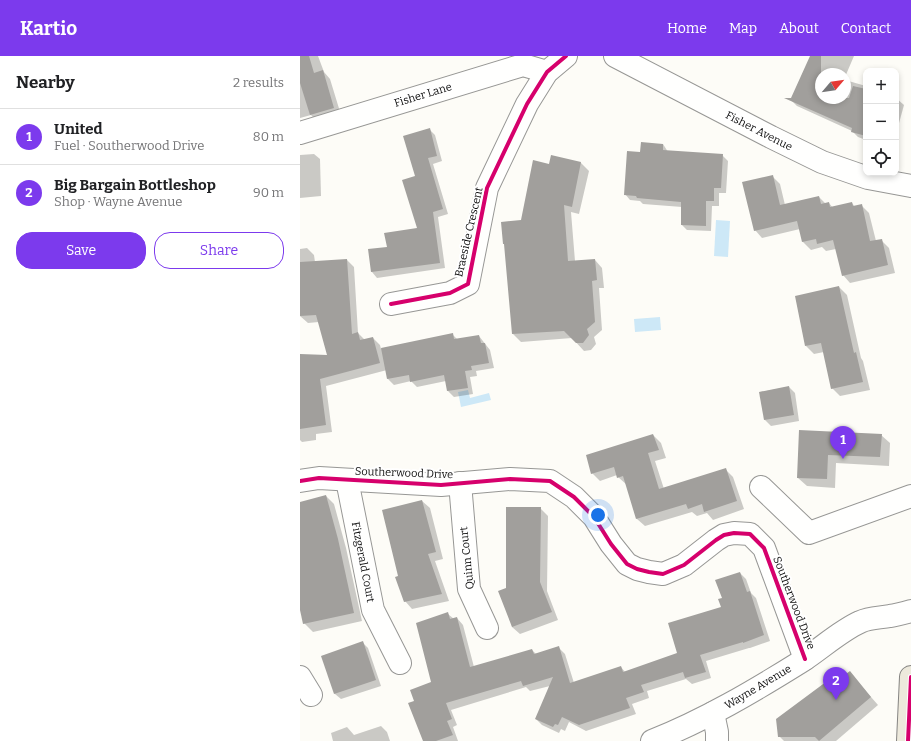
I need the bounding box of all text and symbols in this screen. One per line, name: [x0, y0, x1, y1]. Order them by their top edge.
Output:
text: Kartio: [20, 17, 77, 40]
text: Home: [667, 20, 707, 37]
text: Map: [729, 20, 757, 37]
text: About: [779, 20, 819, 37]
text: Contact: [841, 20, 891, 37]
north arrow: [815, 68, 851, 104]
map controls: [863, 68, 899, 176]
button: +: [863, 68, 899, 104]
text: Nearby: [16, 72, 75, 93]
text: 2 results: [233, 75, 284, 90]
street label: Fisher Lane: [393, 80, 453, 110]
button: −: [863, 104, 899, 140]
street label: Fisher Avenue: [723, 109, 795, 153]
text: United: [54, 120, 103, 138]
text: 1: [26, 129, 32, 144]
text: 80 m: [253, 129, 284, 144]
text: Fuel · Southerwood Drive: [54, 138, 204, 153]
button: locate: [863, 140, 899, 176]
text: Big Bargain Bottleshop: [54, 176, 216, 194]
text: 2: [25, 185, 33, 200]
text: 90 m: [253, 185, 284, 200]
street label: Braeside Crescent: [452, 186, 486, 278]
text: Shop · Wayne Avenue: [54, 194, 182, 209]
button: Save: [16, 232, 146, 269]
button: Share: [154, 232, 284, 269]
pin: 1: [830, 426, 856, 459]
street label: Southerwood Drive: [355, 465, 453, 481]
your location: [588, 505, 608, 525]
street label: Fitzgerald Court: [349, 521, 377, 603]
street label: Quinn Court: [457, 526, 477, 590]
street label: Southerwood Drive: [770, 555, 818, 651]
street label: Wayne Avenue: [722, 662, 794, 712]
pin: 2: [823, 667, 849, 700]

